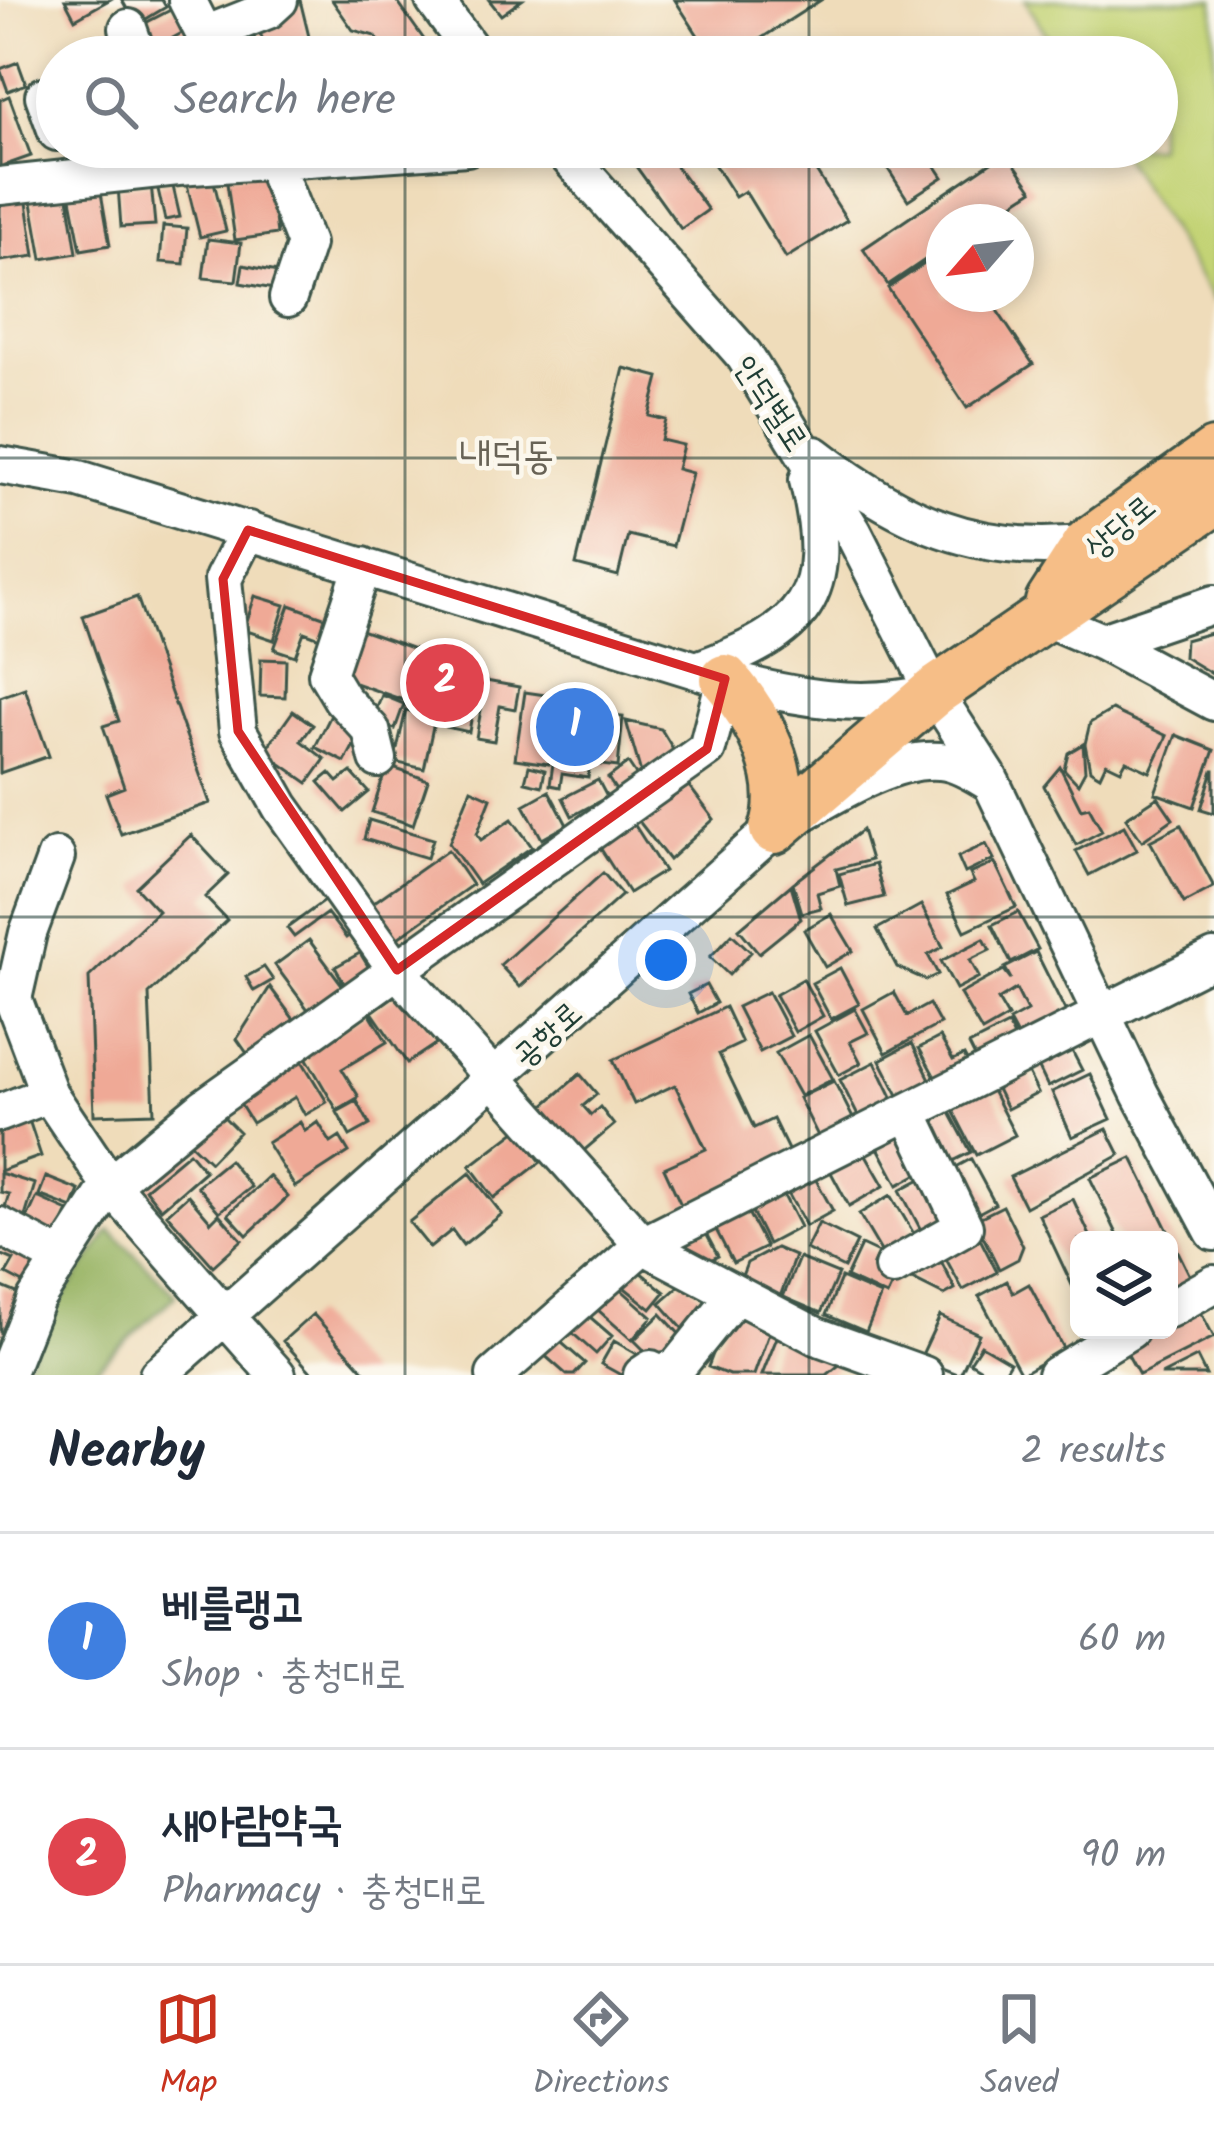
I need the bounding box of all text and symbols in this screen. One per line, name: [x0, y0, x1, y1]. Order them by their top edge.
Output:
search box: [36, 36, 1178, 168]
text: Search here: [174, 66, 396, 138]
icon: search: [78, 69, 144, 135]
north arrow: [926, 204, 1034, 312]
street label: 안덕벌로: [718, 346, 820, 464]
district label: 내덕동: [460, 427, 554, 489]
street label: 상당로: [1074, 483, 1169, 575]
pin: 2: [406, 638, 484, 728]
pin: 1: [536, 682, 614, 772]
your location: [636, 930, 696, 990]
street label: 공항로: [501, 989, 596, 1082]
map controls: [1070, 1231, 1178, 1339]
button: layers: [1070, 1231, 1178, 1339]
text: Nearby: [48, 1413, 205, 1494]
text: 2 results: [1021, 1422, 1166, 1484]
text: 베를랭고: [162, 1574, 307, 1646]
text: 1: [81, 1610, 93, 1672]
text: 60 m: [1078, 1610, 1166, 1672]
text: Shop · 충청대로: [162, 1646, 406, 1708]
text: 새아람약국: [162, 1790, 343, 1862]
text: 2: [76, 1826, 98, 1888]
text: 90 m: [1081, 1826, 1166, 1888]
text: Pharmacy · 충청대로: [162, 1862, 486, 1924]
tab: Map: [155, 1986, 221, 2111]
tab: Directions: [532, 1986, 669, 2111]
tab: Saved: [980, 1986, 1059, 2111]

